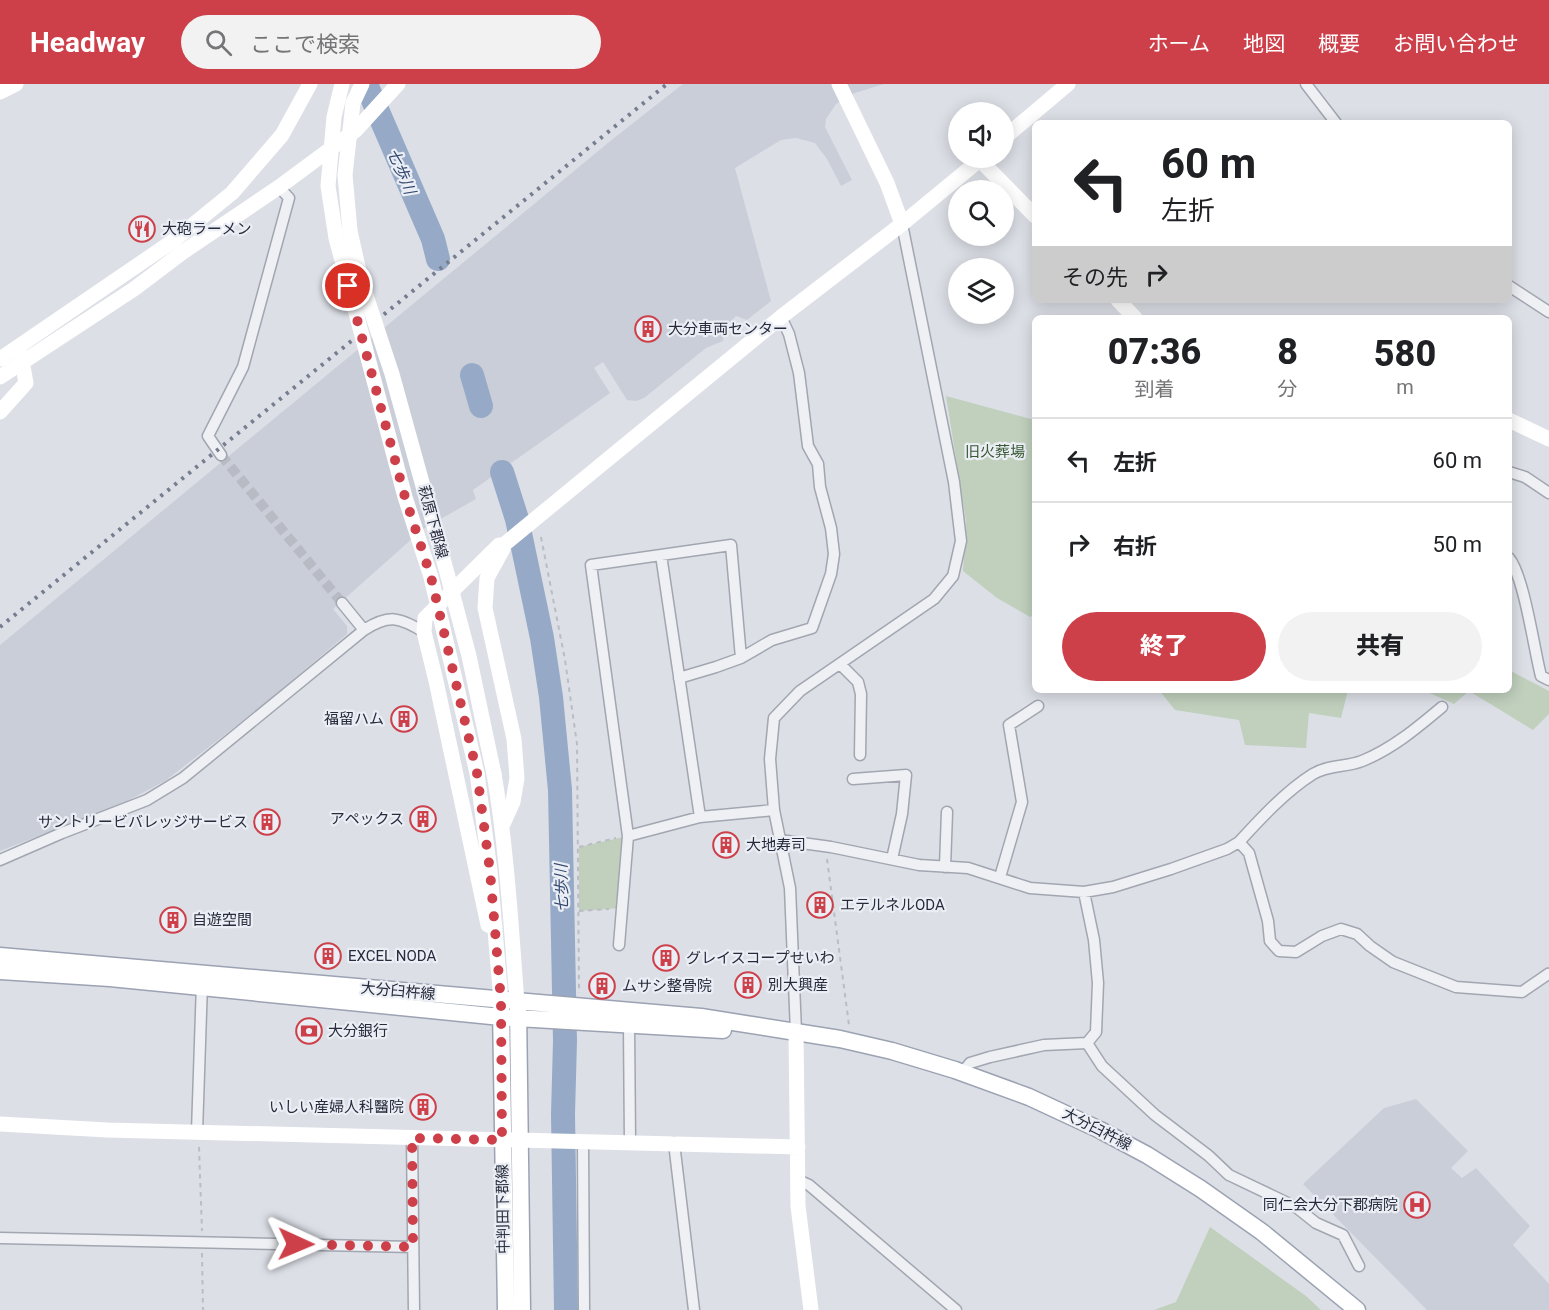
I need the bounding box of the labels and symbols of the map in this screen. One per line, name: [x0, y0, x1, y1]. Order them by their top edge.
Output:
water label: 七歩川: [383, 145, 420, 199]
restaurant icon: 大砲ラーメン: [127, 214, 157, 244]
place label: 大砲ラーメン: [162, 220, 251, 238]
pin: [322, 260, 373, 311]
building icon: 大分車両センター: [633, 314, 663, 344]
place label: 大分車両センター: [668, 320, 788, 338]
park label: 旧火葬場: [965, 443, 1025, 461]
street label: 萩原下郡線: [415, 483, 451, 561]
building icon: 福留ハム: [389, 704, 419, 734]
place label: 福留ハム: [324, 710, 384, 728]
building icon: アペックス: [408, 804, 438, 834]
building icon: サントリービバレッジサービス: [252, 807, 282, 837]
place label: アペックス: [330, 810, 404, 828]
place label: サントリービバレッジサービス: [38, 813, 248, 831]
building icon: 大地寿司: [711, 830, 741, 860]
place label: 大地寿司: [746, 836, 806, 854]
water label: 七歩川: [552, 862, 571, 912]
building icon: エテルネルODA: [805, 890, 835, 920]
place label: エテルネルODA: [840, 896, 945, 914]
building icon: 自遊空間: [158, 905, 188, 935]
place label: 自遊空間: [192, 911, 252, 929]
building icon: EXCEL NODA: [313, 941, 343, 971]
building icon: グレイスコープせいわ: [651, 943, 681, 973]
place label: EXCEL NODA: [348, 947, 437, 965]
place label: グレイスコープせいわ: [686, 949, 835, 967]
building icon: 別大興産: [733, 970, 763, 1000]
building icon: ムサシ整骨院: [587, 971, 617, 1001]
place label: 別大興産: [768, 976, 828, 994]
place label: ムサシ整骨院: [622, 977, 712, 995]
street label: 大分臼杵線: [360, 979, 436, 1003]
bank icon: 大分銀行: [294, 1016, 324, 1046]
place label: 大分銀行: [328, 1022, 388, 1040]
building icon: いしい産婦人科醫院: [408, 1092, 438, 1122]
place label: いしい産婦人科醫院: [269, 1098, 404, 1116]
street label: 大分臼杵線: [1059, 1104, 1135, 1154]
street label: 中判田下郡線: [493, 1164, 513, 1254]
hospital icon: 同仁会大分下郡病院: [1402, 1190, 1432, 1220]
place label: 同仁会大分下郡病院: [1263, 1196, 1398, 1214]
position arrow: [264, 1212, 328, 1276]

